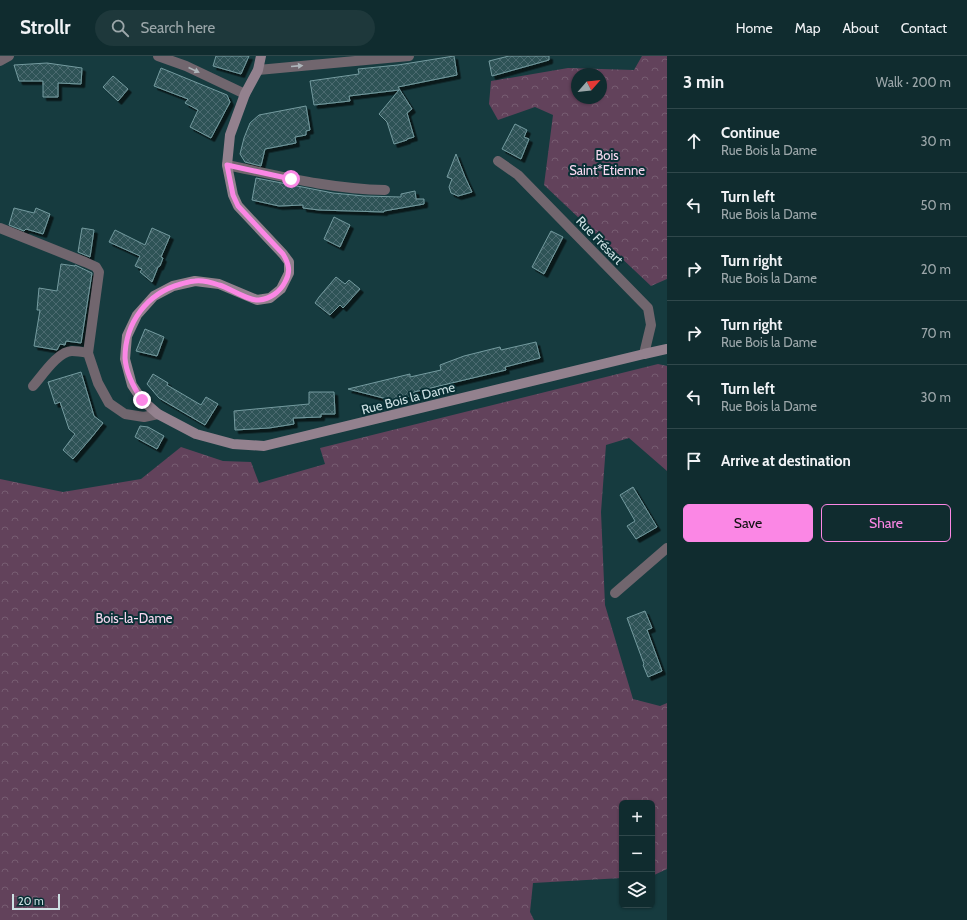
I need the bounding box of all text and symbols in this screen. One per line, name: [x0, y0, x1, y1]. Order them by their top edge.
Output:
search box: [95, 10, 375, 46]
text: Strollr: [20, 16, 71, 39]
icon: search: [109, 17, 131, 39]
text: Search here: [141, 19, 215, 37]
text: Home: [736, 19, 773, 37]
text: Map: [795, 19, 820, 37]
text: About: [842, 19, 879, 37]
text: Contact: [901, 19, 947, 37]
one-way arrow: [291, 63, 303, 70]
one-way arrow: [188, 67, 200, 73]
north arrow: [571, 68, 607, 104]
text: 3 min: [683, 72, 724, 92]
text: Walk · 200 m: [876, 74, 951, 90]
text: Continue: [721, 124, 780, 142]
icon: ahead: [683, 130, 705, 152]
text: 30 m: [921, 133, 951, 149]
text: Rue Bois la Dame: [721, 142, 817, 158]
park label: Bois Saint*Etienne: [569, 147, 645, 178]
route start: [282, 170, 300, 188]
text: Turn left: [721, 188, 775, 206]
icon: left: [683, 194, 705, 216]
text: 50 m: [921, 197, 951, 213]
text: Rue Bois la Dame: [721, 206, 817, 222]
street label: Rue Frésart: [573, 213, 627, 268]
text: Turn right: [721, 252, 782, 270]
icon: right: [683, 258, 705, 280]
text: 20 m: [921, 261, 951, 277]
text: Rue Bois la Dame: [721, 270, 817, 286]
text: Turn right: [721, 316, 782, 334]
icon: right: [683, 322, 705, 344]
text: 70 m: [921, 325, 951, 341]
text: Rue Bois la Dame: [721, 334, 817, 350]
street label: Rue Bois la Dame: [360, 379, 457, 417]
text: Turn left: [721, 380, 775, 398]
icon: left: [683, 386, 705, 408]
text: 30 m: [921, 389, 951, 405]
route end: [133, 391, 151, 409]
text: Rue Bois la Dame: [721, 398, 817, 414]
icon: arrive: [683, 450, 705, 472]
text: Arrive at destination: [721, 452, 851, 470]
button: Save: [683, 504, 813, 542]
button: Share: [821, 504, 951, 542]
park label: Bois-la-Dame: [95, 610, 173, 626]
map controls: [619, 800, 655, 908]
button: +: [619, 800, 655, 836]
button: −: [619, 836, 655, 872]
button: layers: [619, 872, 655, 908]
scale bar: [12, 892, 60, 911]
text: 20 m: [18, 894, 44, 908]

